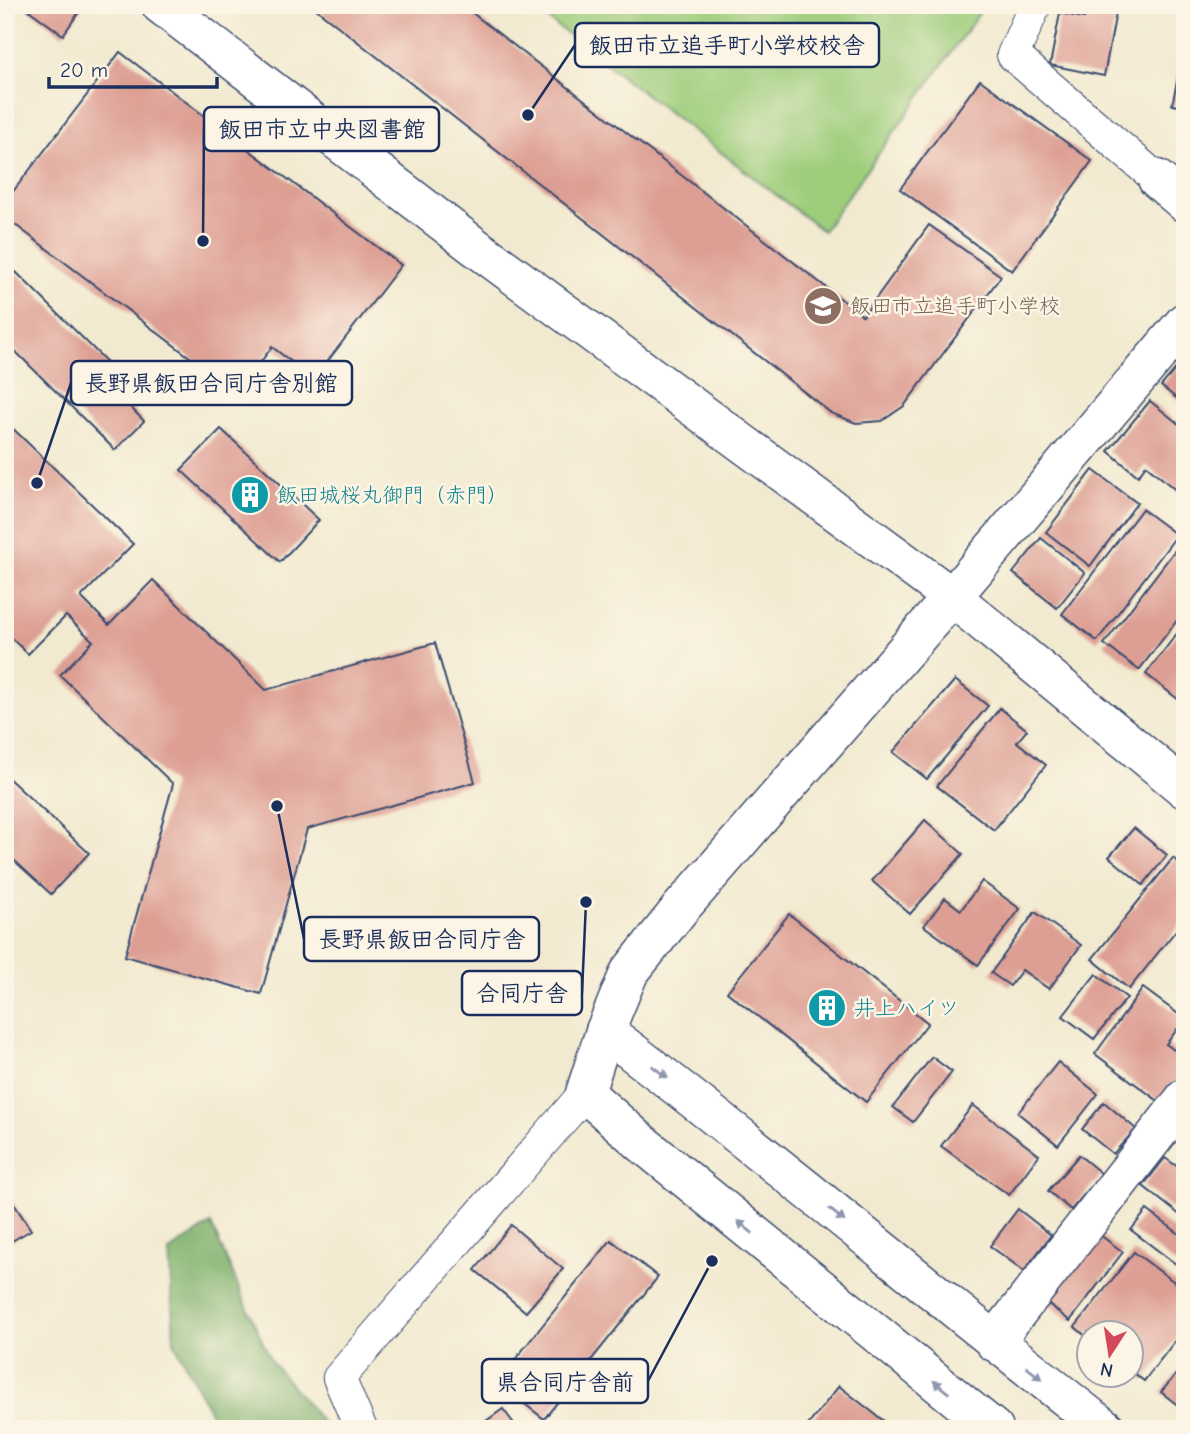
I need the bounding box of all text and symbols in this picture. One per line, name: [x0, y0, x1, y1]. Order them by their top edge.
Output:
callout: 飯田市立追手町小学校校舎: [575, 23, 879, 67]
text: 飯田市立追手町小学校校舎: [589, 32, 865, 59]
scale bar: [49, 46, 217, 90]
text: 20 m: [60, 58, 108, 82]
callout: 飯田市立中央図書館: [204, 107, 439, 151]
text: 飯田市立中央図書館: [219, 116, 426, 143]
school or university icon: 飯田市立追手町小学校: [802, 285, 844, 327]
place label: 飯田市立追手町小学校: [850, 294, 1060, 318]
callout: 長野県飯田合同庁舎別館: [71, 361, 352, 405]
text: 長野県飯田合同庁舎別館: [85, 370, 338, 397]
building icon: 飯田城桜丸御門（赤門）: [229, 474, 271, 516]
place label: 飯田城桜丸御門（赤門）: [277, 483, 508, 507]
callout: 長野県飯田合同庁舎: [304, 917, 539, 961]
text: 長野県飯田合同庁舎: [319, 926, 526, 953]
callout: 合同庁舎: [462, 971, 582, 1015]
text: 合同庁舎: [476, 980, 568, 1007]
building icon: 井上ハイツ: [806, 987, 848, 1029]
place label: 井上ハイツ: [854, 996, 959, 1020]
one-way arrow: [650, 1065, 668, 1080]
one-way arrow: [829, 1207, 846, 1222]
one-way arrow: [737, 1220, 755, 1235]
north arrow: [1074, 1318, 1144, 1388]
text: N: [1098, 1358, 1115, 1382]
callout: 県合同庁舎前: [482, 1359, 648, 1403]
one-way arrow: [1024, 1365, 1042, 1380]
text: 県合同庁舎前: [496, 1369, 634, 1396]
one-way arrow: [932, 1379, 950, 1394]

